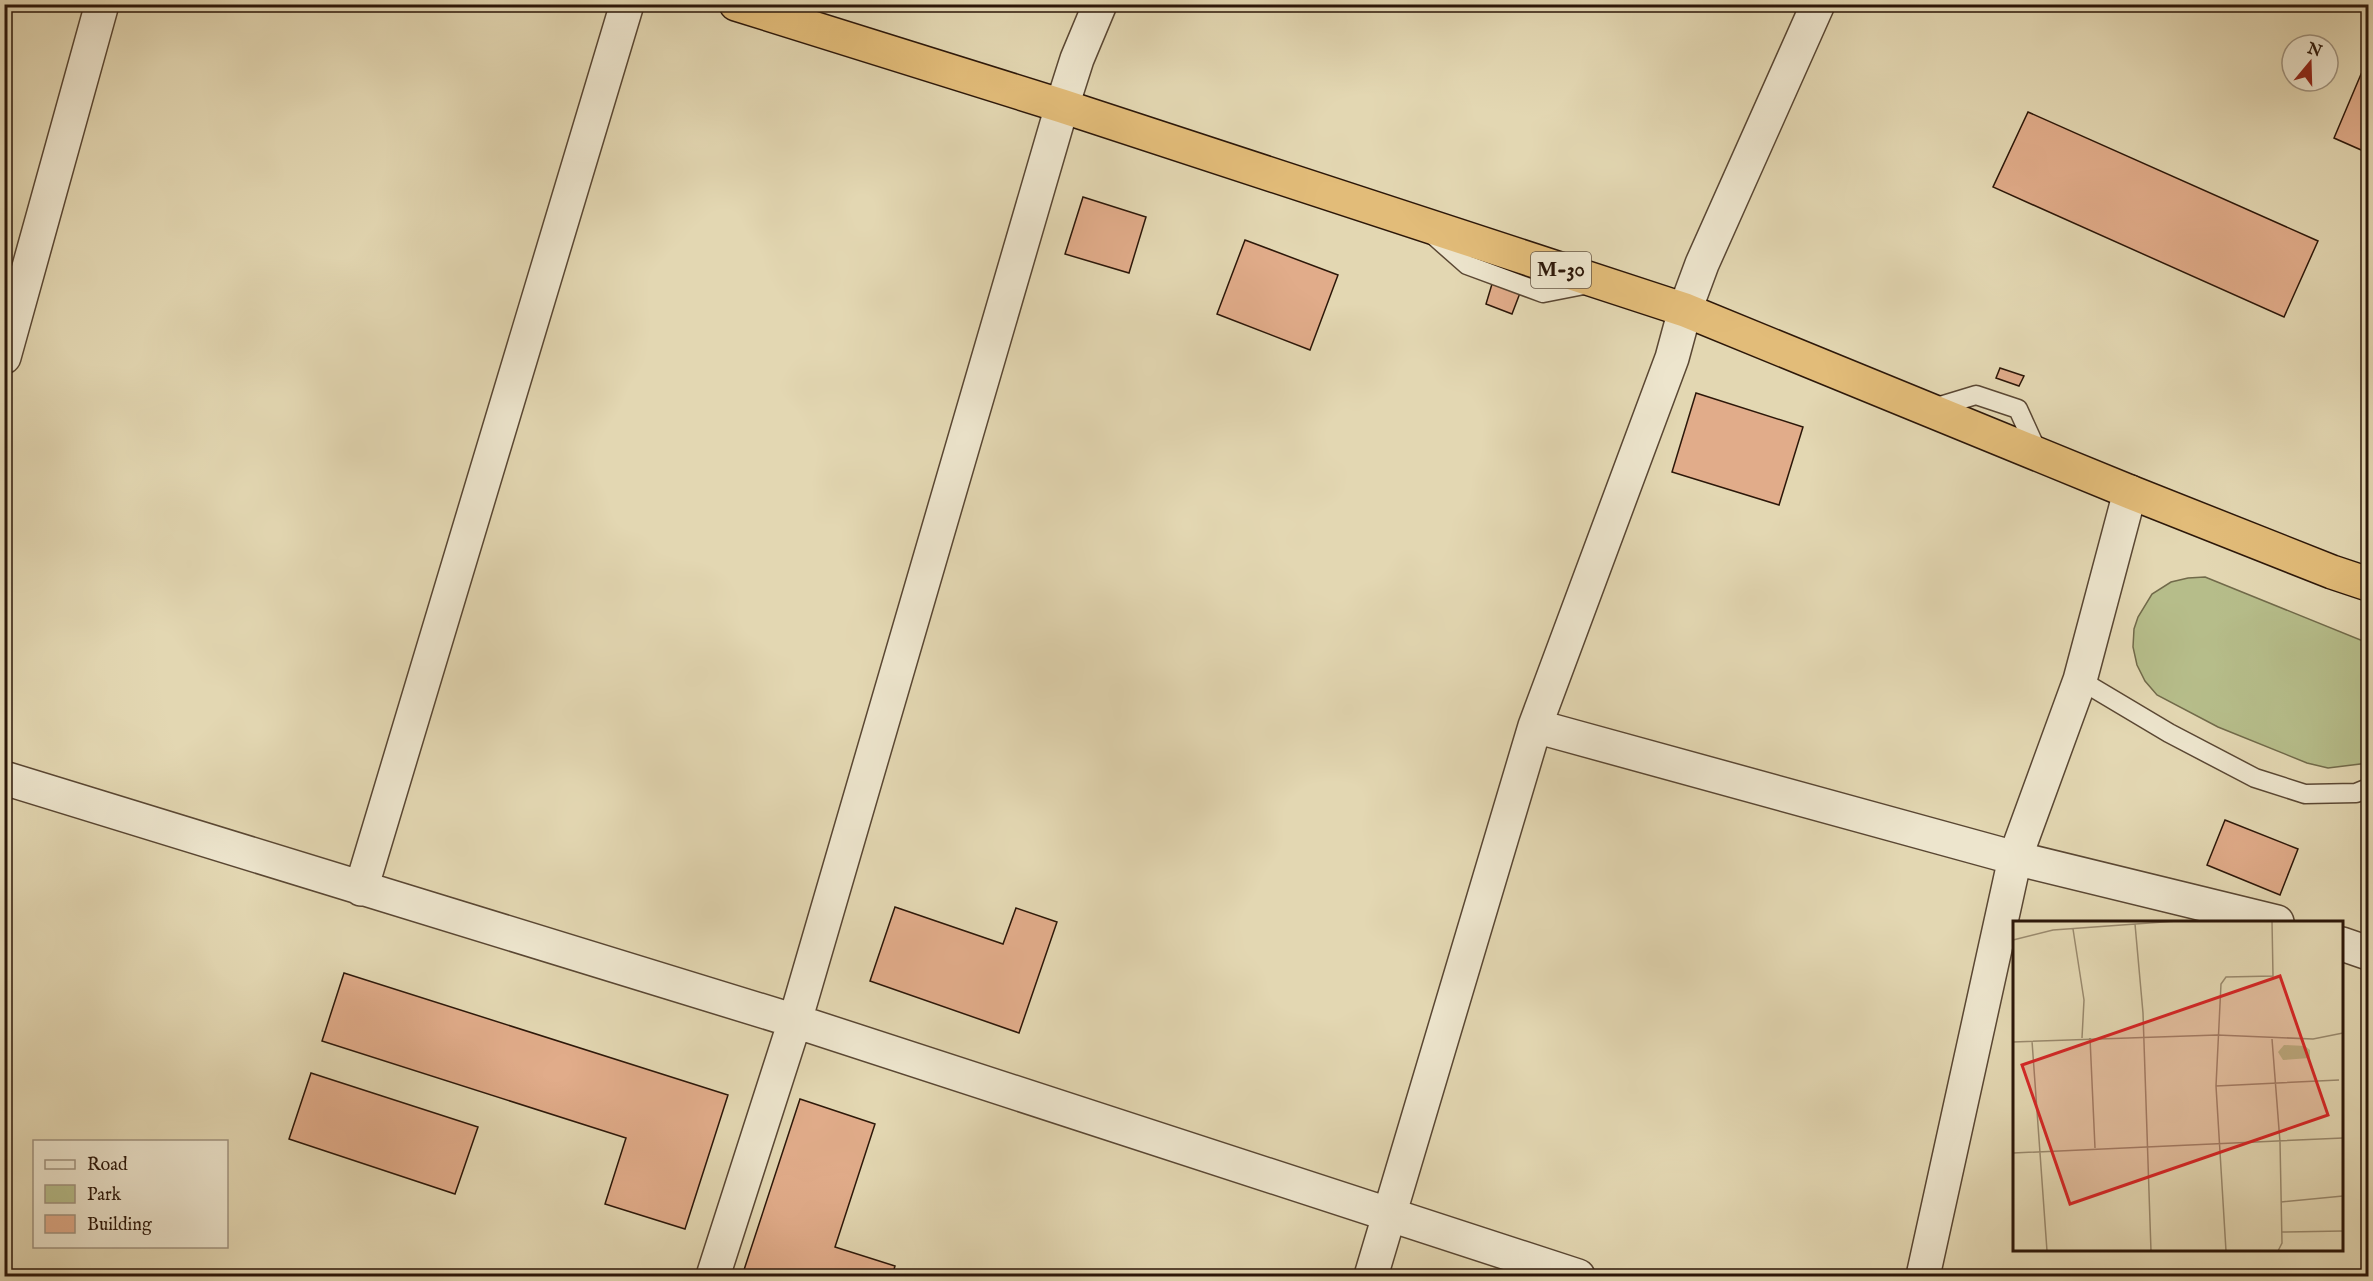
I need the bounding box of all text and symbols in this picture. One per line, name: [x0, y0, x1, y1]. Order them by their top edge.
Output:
north arrow: [2280, 33, 2340, 93]
text: N: [2303, 39, 2324, 62]
road number: М-30: [1531, 252, 1591, 288]
inset map: [2013, 921, 2343, 1251]
legend: [33, 1140, 228, 1248]
text: Road: [87, 1154, 128, 1177]
text: Park: [87, 1184, 122, 1207]
text: Building: [87, 1214, 152, 1237]

